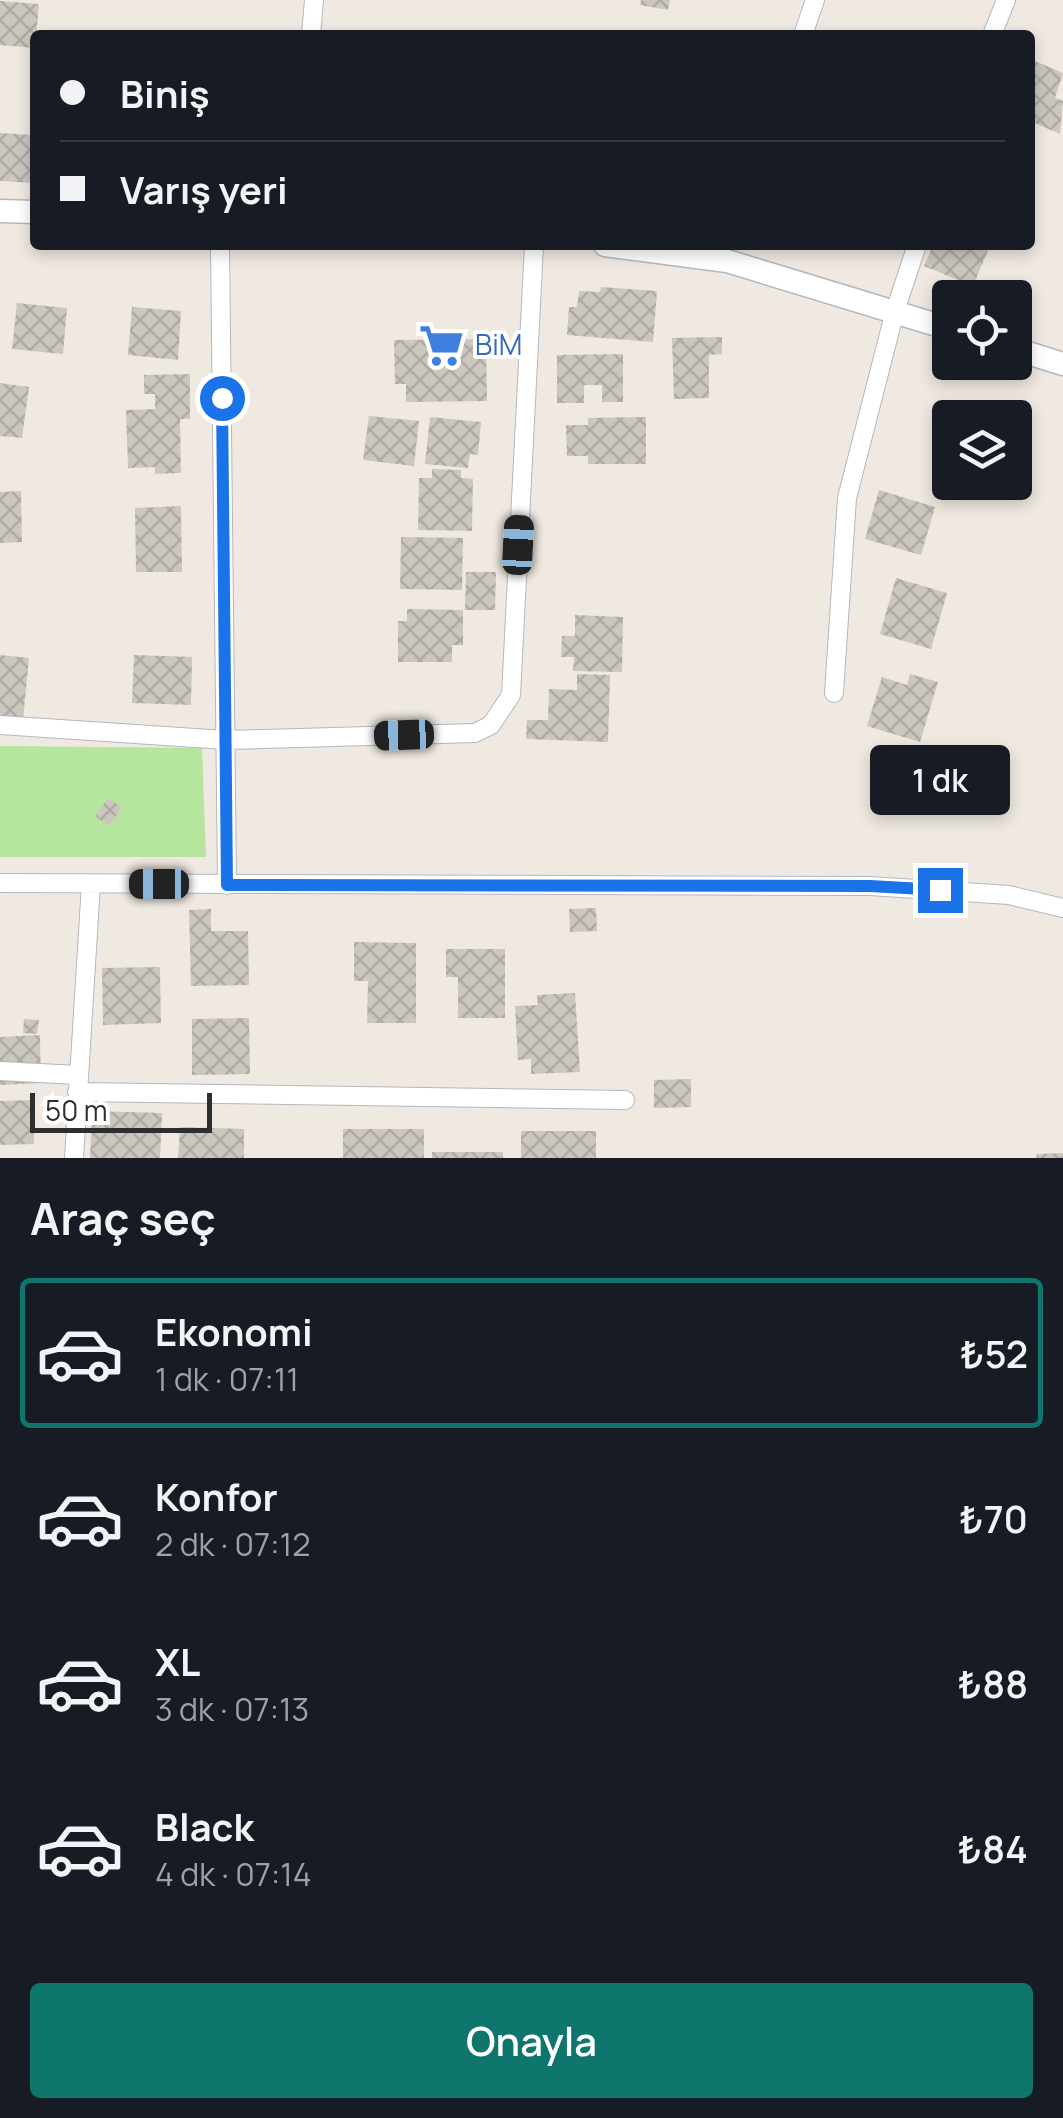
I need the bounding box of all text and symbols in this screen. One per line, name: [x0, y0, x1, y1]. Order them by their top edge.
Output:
text: Biniş: [120, 67, 210, 119]
text: Varış yeri: [120, 163, 288, 215]
map controls: [932, 280, 1032, 500]
button: locate: [932, 280, 1032, 380]
supermarket icon: BiM: [418, 321, 466, 369]
place label: BiM: [475, 325, 522, 363]
route start: [200, 376, 245, 421]
button: layers: [932, 400, 1032, 500]
car: [501, 514, 535, 576]
car: [373, 719, 435, 751]
callout: 1 dk: [870, 745, 1010, 815]
text: 1 dk: [912, 758, 968, 802]
route end: [918, 868, 963, 913]
car: [129, 869, 189, 899]
scale bar: [30, 1088, 212, 1132]
text: 50 m: [45, 1091, 108, 1129]
text: Araç seç: [30, 1187, 216, 1249]
text: Ekonomi: [155, 1305, 313, 1357]
icon: car: [35, 1308, 125, 1398]
text: ₺52: [960, 1327, 1028, 1379]
text: 1 dk · 07:11: [155, 1357, 299, 1401]
text: Konfor: [155, 1470, 278, 1522]
icon: car: [35, 1473, 125, 1563]
text: ₺70: [959, 1492, 1028, 1544]
text: 2 dk · 07:12: [155, 1522, 310, 1566]
text: XL: [155, 1635, 200, 1687]
icon: car: [35, 1638, 125, 1728]
text: ₺88: [958, 1657, 1028, 1709]
text: 3 dk · 07:13: [155, 1687, 309, 1731]
text: Black: [155, 1800, 254, 1852]
icon: car: [35, 1803, 125, 1893]
text: ₺84: [958, 1822, 1028, 1874]
text: 4 dk · 07:14: [155, 1852, 312, 1896]
button: Onayla: [30, 1983, 1033, 2098]

